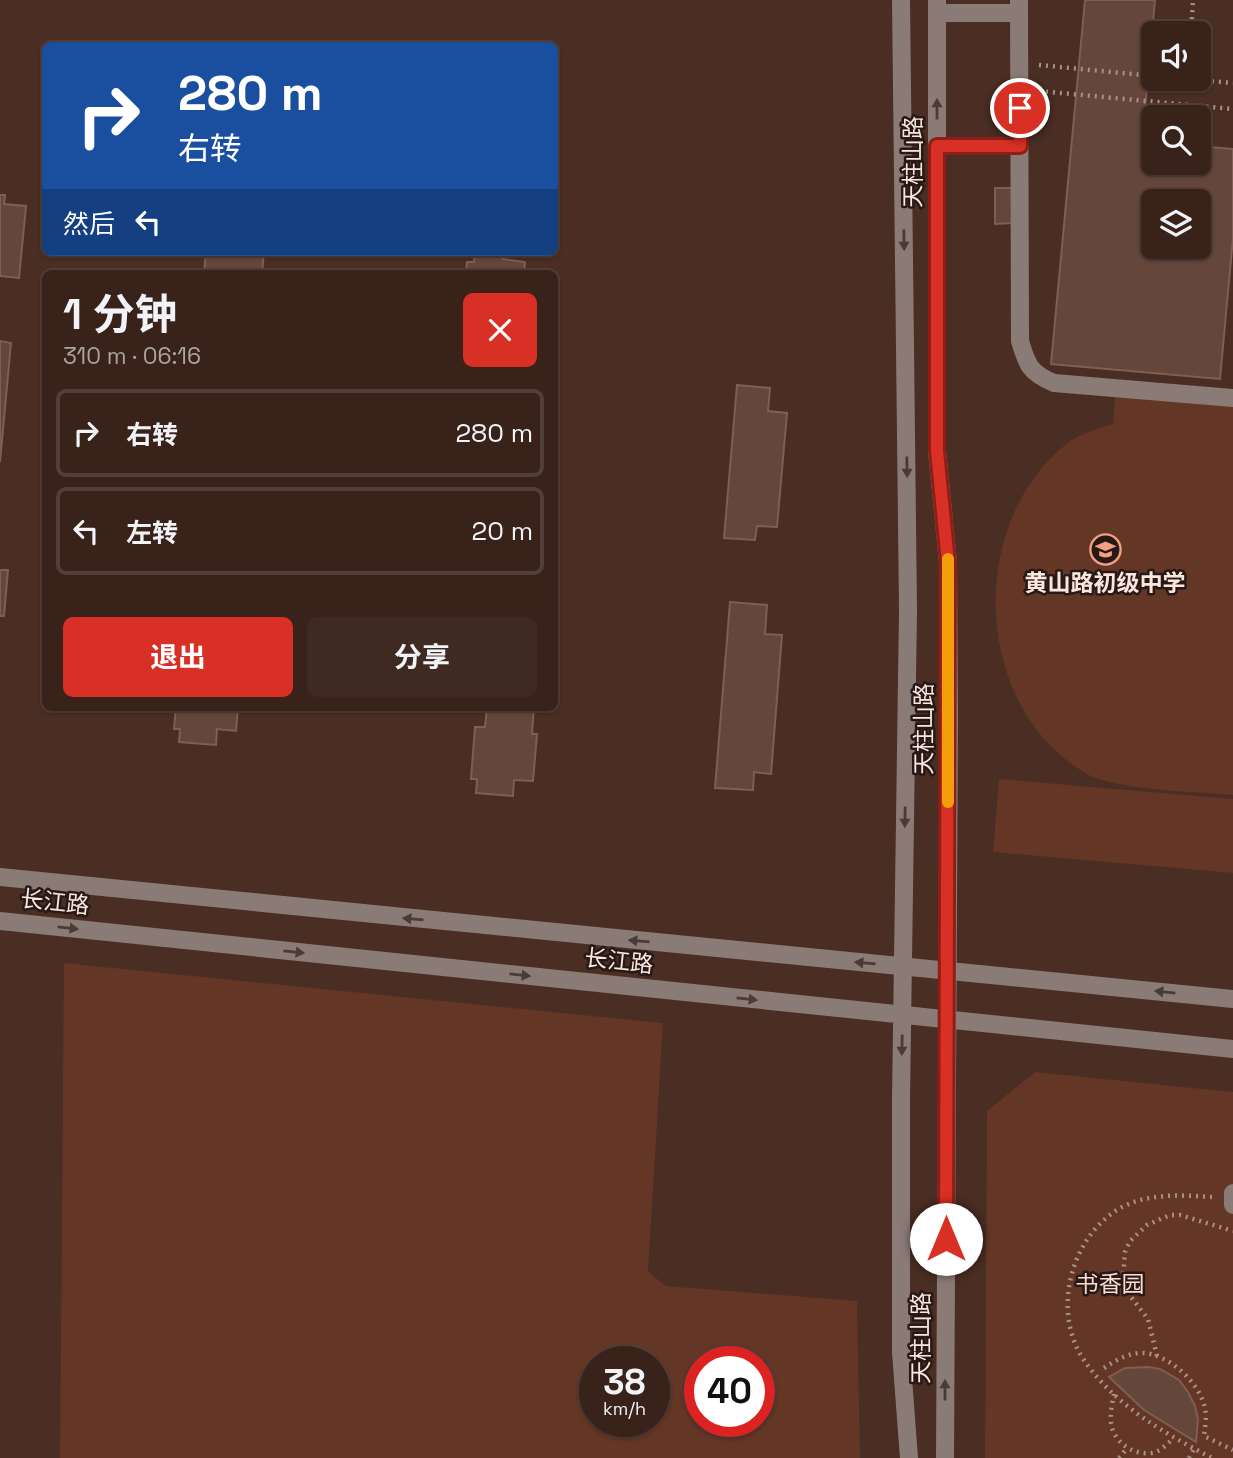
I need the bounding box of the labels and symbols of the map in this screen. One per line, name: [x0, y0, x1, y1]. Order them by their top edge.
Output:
pin: [990, 78, 1050, 138]
one-way arrow: [931, 98, 943, 120]
street label: 天柱山路: [898, 116, 928, 208]
one-way arrow: [898, 229, 910, 251]
one-way arrow: [901, 456, 913, 478]
school or university icon: 黄山路初级中学: [1088, 532, 1122, 566]
place label: 黄山路初级中学: [1025, 568, 1186, 598]
street label: 天柱山路: [909, 683, 939, 775]
one-way arrow: [899, 806, 911, 828]
street label: 长江路: [19, 883, 91, 921]
one-way arrow: [401, 913, 423, 924]
one-way arrow: [57, 923, 79, 934]
one-way arrow: [628, 935, 650, 946]
street label: 长江路: [583, 942, 655, 980]
one-way arrow: [283, 947, 305, 958]
one-way arrow: [854, 957, 876, 968]
one-way arrow: [510, 970, 532, 981]
one-way arrow: [1154, 986, 1176, 997]
one-way arrow: [736, 994, 758, 1005]
one-way arrow: [896, 1034, 907, 1056]
position arrow: [909, 1202, 983, 1276]
park label: 书香园: [1076, 1269, 1145, 1299]
street label: 天柱山路: [906, 1292, 936, 1384]
speed limit sign: 40: [684, 1346, 775, 1437]
one-way arrow: [939, 1379, 951, 1401]

